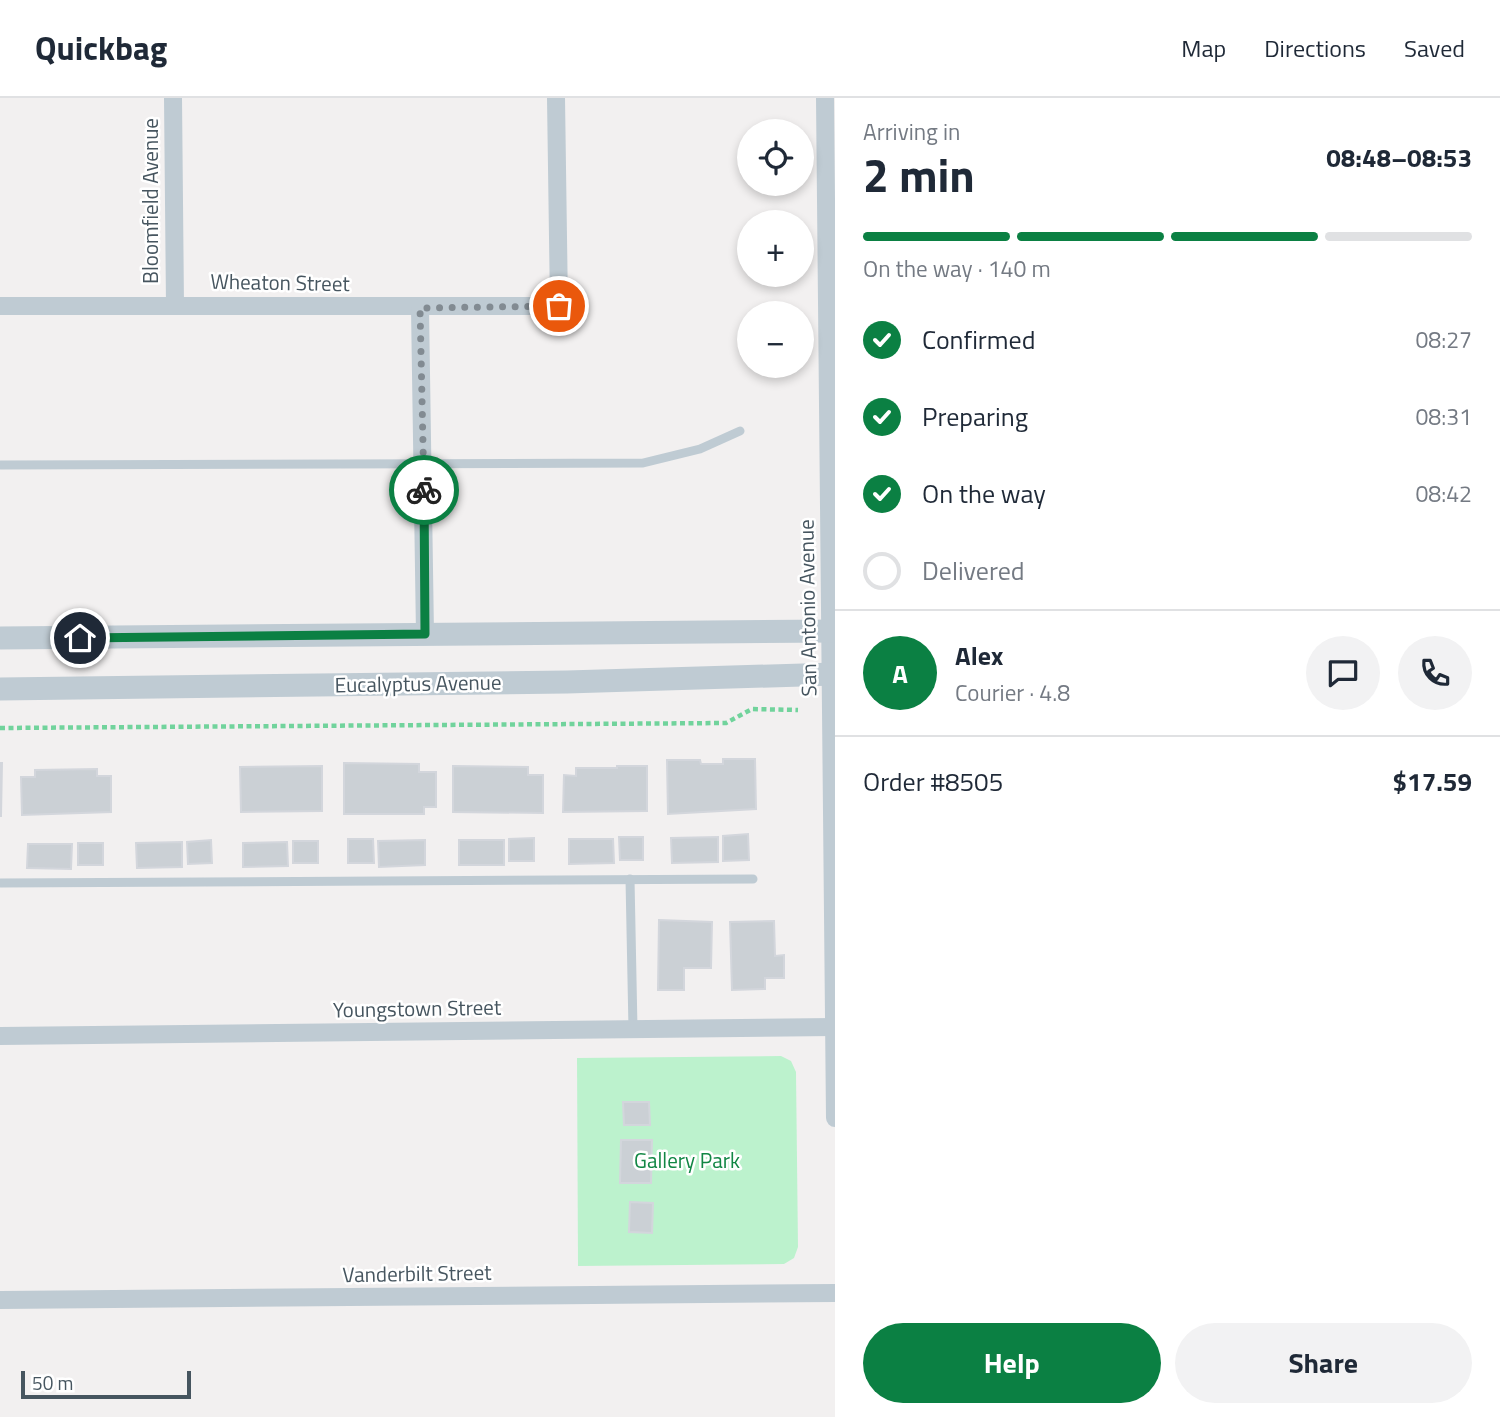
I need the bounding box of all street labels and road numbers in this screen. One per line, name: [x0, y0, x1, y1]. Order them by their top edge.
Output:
street label: Bloomfield Avenue: [134, 118, 166, 284]
street label: Wheaton Street: [210, 265, 351, 299]
street label: San Antonio Avenue: [789, 519, 825, 697]
street label: Eucalyptus Avenue: [334, 666, 502, 700]
street label: Youngstown Street: [333, 991, 502, 1025]
street label: Vanderbilt Street: [342, 1256, 492, 1290]

